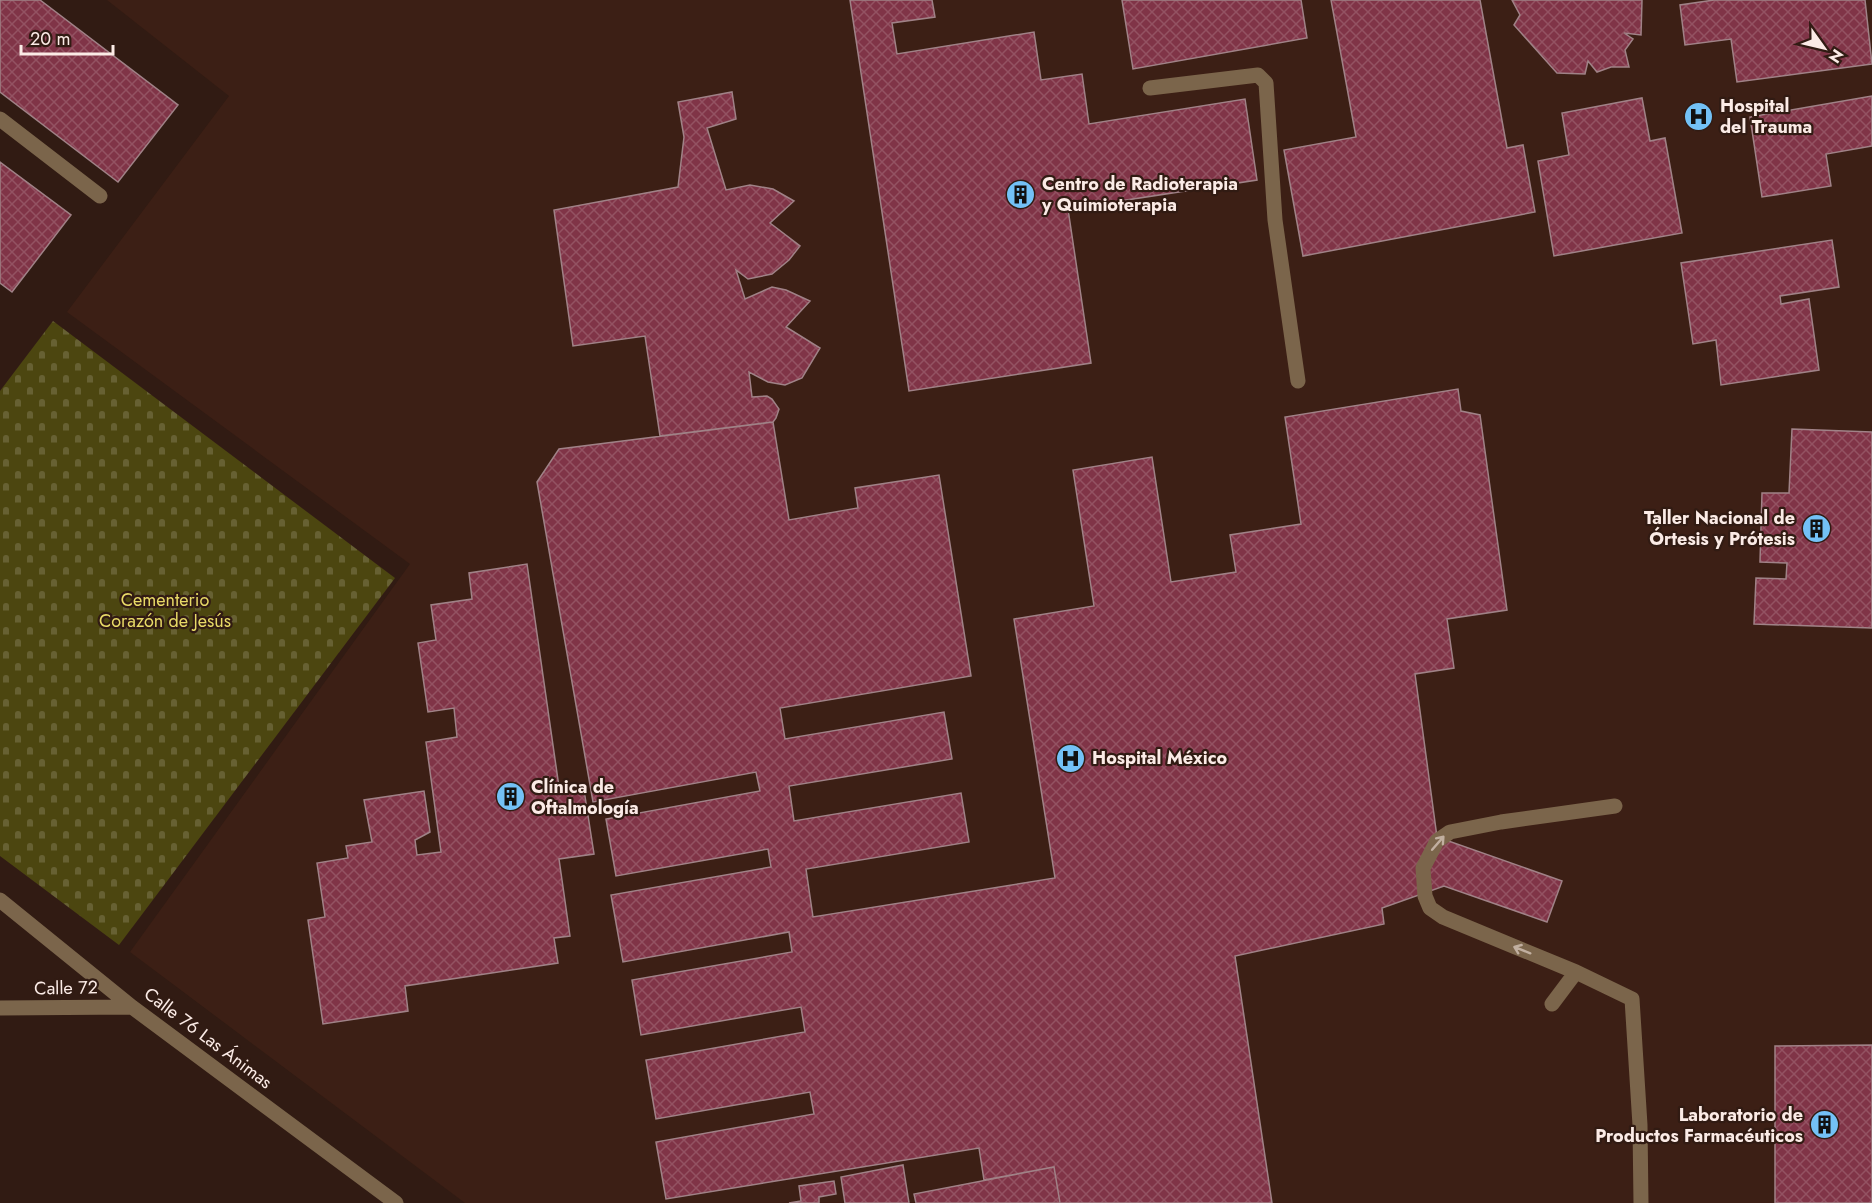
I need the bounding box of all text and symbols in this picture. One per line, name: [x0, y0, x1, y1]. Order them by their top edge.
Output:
scale bar: [21, 18, 112, 56]
north arrow: [1794, 18, 1854, 78]
text: 20 m: [30, 26, 70, 52]
text: N: [1823, 44, 1849, 68]
place label: Hospital del Trauma: [1720, 93, 1812, 140]
hospital icon: Hospital del Trauma: [1683, 100, 1715, 132]
place label: Centro de Radioterapia y Quimioterapia: [1041, 171, 1238, 218]
building icon: Centro de Radioterapia y Quimioterapia: [1005, 178, 1037, 210]
place label: Taller Nacional de Órtesis y Prótesis: [1644, 505, 1795, 552]
building icon: Taller Nacional de Órtesis y Prótesis: [1800, 512, 1832, 544]
park label: Cementerio Corazón de Jesús: [99, 587, 231, 634]
hospital icon: Hospital México: [1055, 742, 1087, 774]
place label: Hospital México: [1092, 745, 1228, 771]
place label: Clínica de Oftalmología: [531, 774, 639, 821]
building icon: Clínica de Oftalmología: [494, 781, 526, 813]
one-way arrow: [1432, 835, 1445, 851]
one-way arrow: [1513, 943, 1532, 954]
street label: Calle 72: [34, 974, 98, 1002]
street label: Calle 76 Las Ánimas: [138, 981, 278, 1095]
place label: Laboratorio de Productos Farmacéuticos: [1595, 1102, 1803, 1149]
building icon: Laboratorio de Productos Farmacéuticos: [1808, 1109, 1840, 1141]

